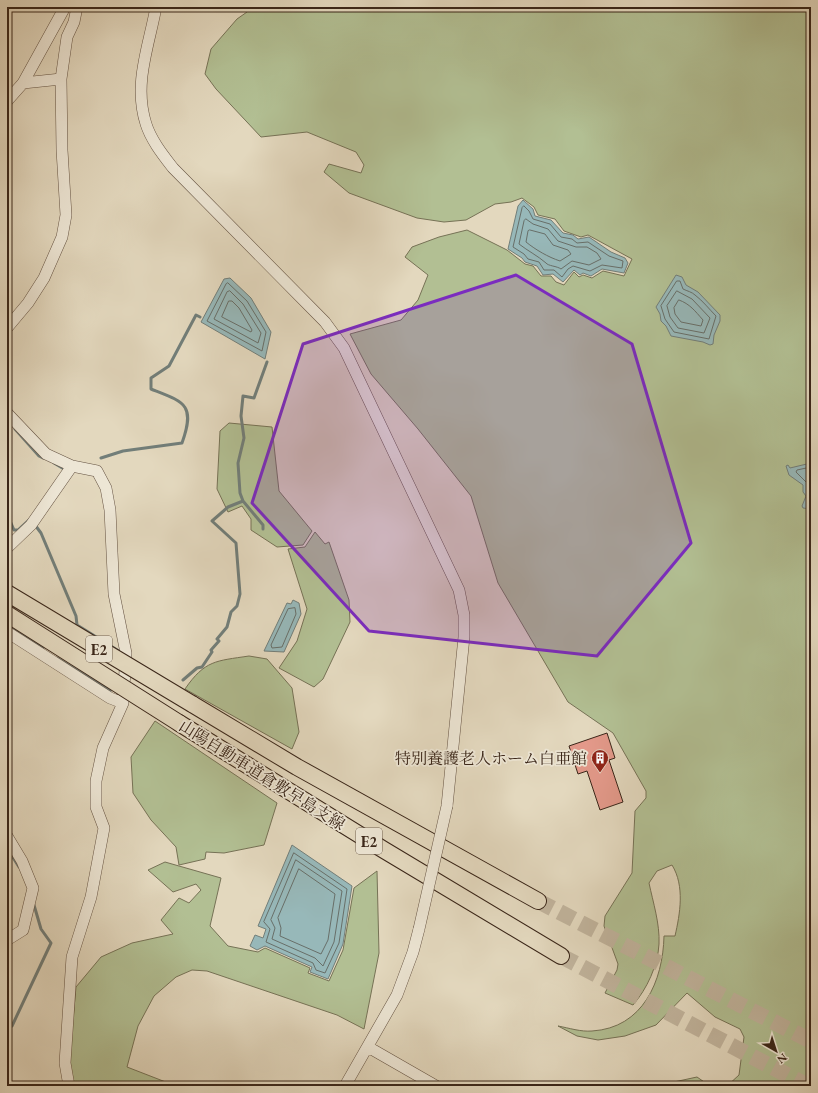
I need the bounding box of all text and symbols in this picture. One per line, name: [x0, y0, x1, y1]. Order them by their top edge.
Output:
road number: E2: [86, 636, 112, 662]
street label: 山陽自動車道倉敷早島支線: [175, 715, 349, 835]
place label: 特別養護老人ホーム白亜館: [395, 748, 587, 769]
building icon: 特別養護老人ホーム白亜館: [590, 748, 610, 773]
road number: E2: [356, 828, 382, 854]
north arrow: [756, 1031, 796, 1071]
text: N: [774, 1051, 790, 1067]

